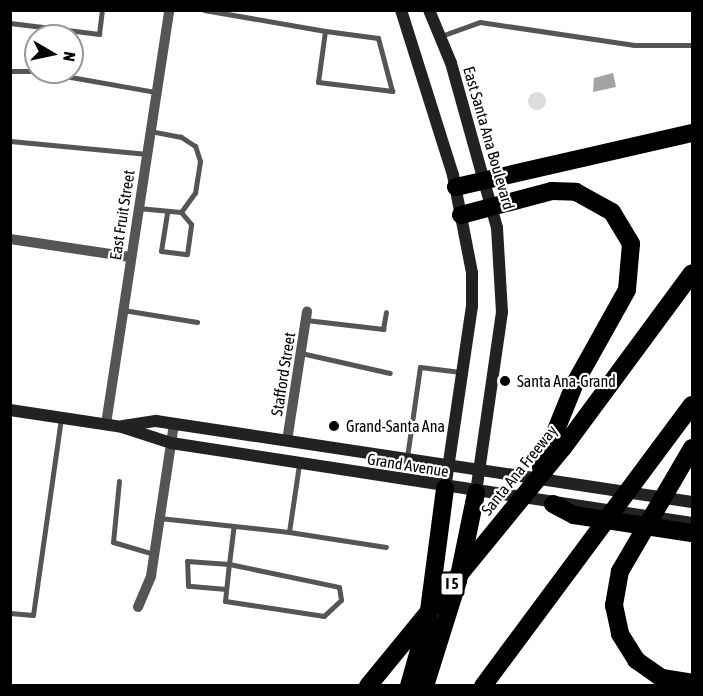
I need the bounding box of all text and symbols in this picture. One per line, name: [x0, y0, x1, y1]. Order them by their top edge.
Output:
north arrow: [24, 24, 84, 84]
text: N: [60, 50, 79, 63]
street label: East Santa Ana Boulevard: [459, 64, 519, 212]
street label: East Fruit Street: [105, 169, 139, 261]
street label: Stafford Street: [267, 331, 299, 417]
place label: Santa Ana-Grand: [517, 371, 616, 391]
marker: Santa Ana-Grand: [498, 374, 512, 388]
place label: Grand-Santa Ana: [346, 416, 445, 436]
marker: Grand-Santa Ana: [327, 419, 341, 433]
street label: Santa Ana Freeway: [477, 421, 561, 519]
street label: Grand Avenue: [366, 449, 450, 481]
road number: I 5: [438, 572, 466, 596]

